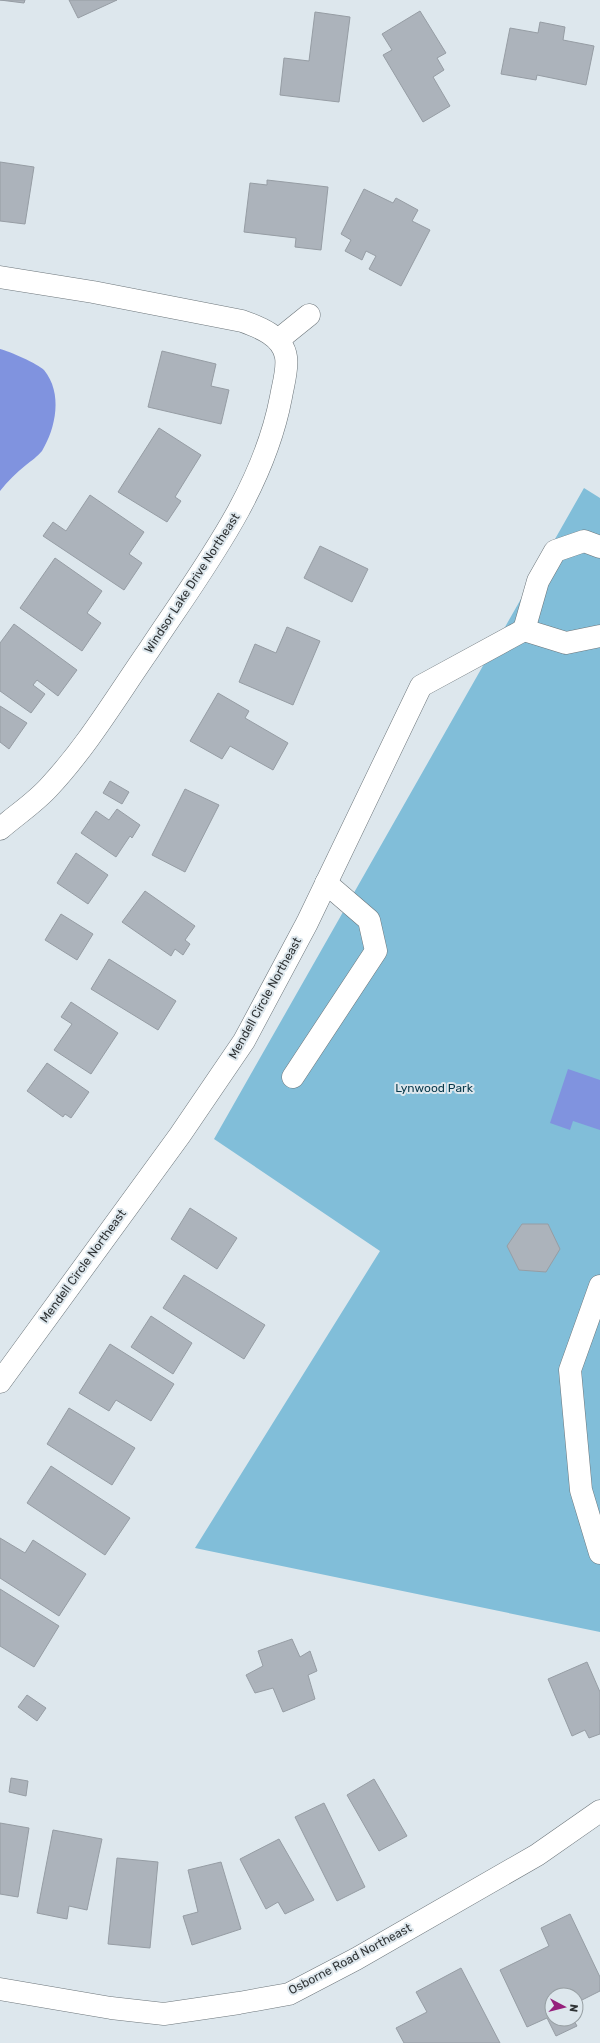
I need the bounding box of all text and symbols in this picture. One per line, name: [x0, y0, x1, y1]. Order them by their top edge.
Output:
street label: Windsor Lake Drive Northeast: [142, 510, 243, 656]
street label: Mendell Circle Northeast: [226, 935, 304, 1061]
park label: Lynwood Park: [395, 1081, 474, 1095]
street label: Mendell Circle Northeast: [37, 1206, 129, 1325]
street label: Osborne Road Northeast: [286, 1920, 414, 1997]
north arrow: [544, 1987, 584, 2027]
text: N: [566, 2003, 580, 2013]

